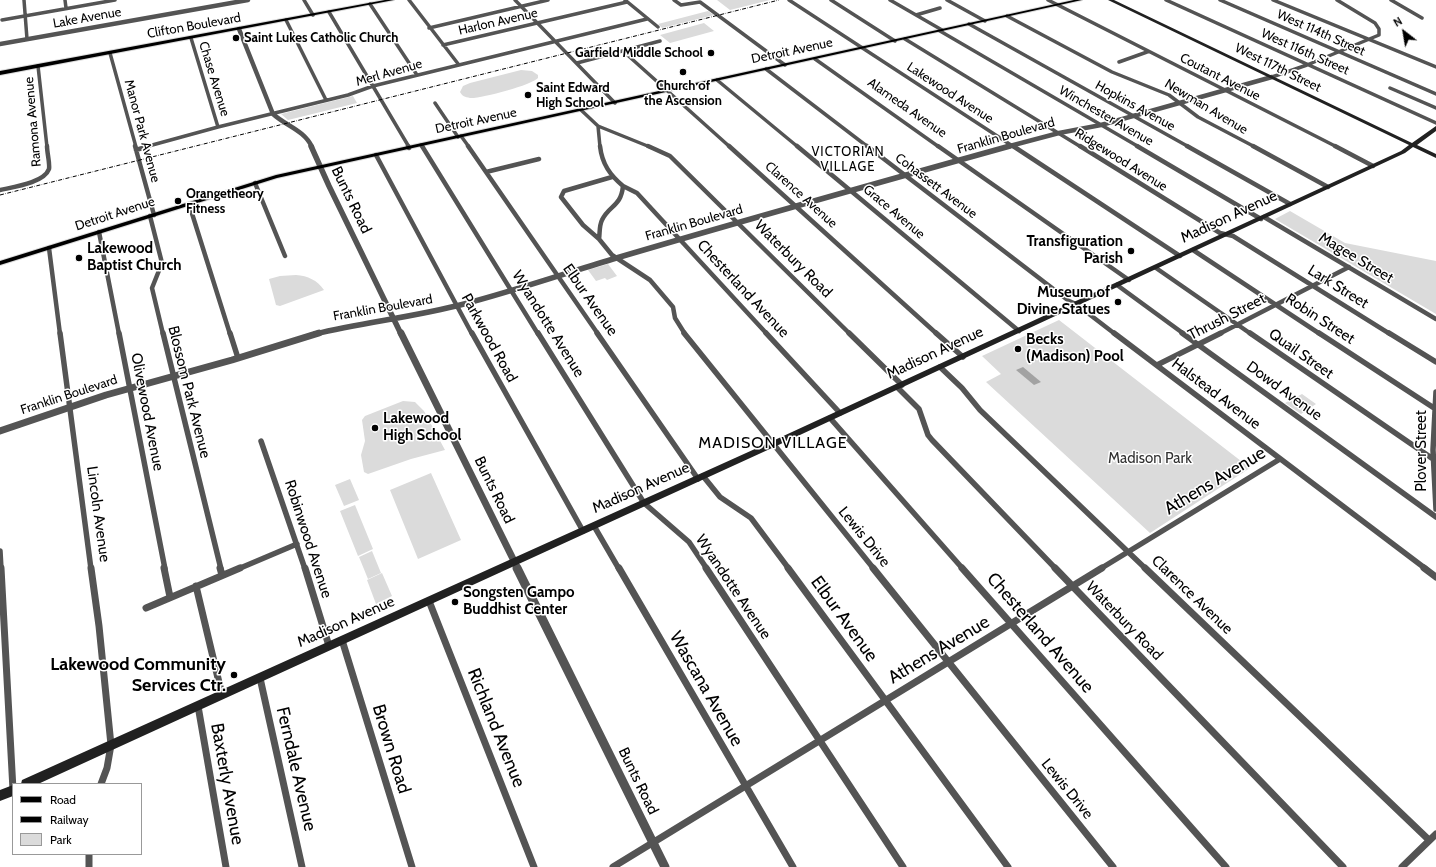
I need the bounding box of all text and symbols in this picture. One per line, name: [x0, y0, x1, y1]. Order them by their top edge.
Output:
street label: Lake Avenue: [52, 4, 122, 32]
street label: Harlon Avenue: [457, 5, 539, 39]
street label: West 114th Street: [1274, 7, 1368, 59]
street label: Clifton Boulevard: [146, 10, 242, 42]
north arrow: [1384, 12, 1424, 52]
text: N: [1391, 14, 1405, 30]
street label: West 116th Street: [1259, 26, 1351, 78]
place label: Saint Lukes Catholic Church: [244, 30, 399, 46]
marker: Saint Lukes Catholic Church: [231, 33, 241, 43]
street label: Detroit Avenue: [750, 35, 834, 67]
street label: Chase Avenue: [195, 40, 233, 118]
street label: West 117th Street: [1232, 40, 1324, 96]
place label: Garfield Middle School: [575, 45, 703, 61]
marker: Garfield Middle School: [706, 48, 716, 58]
street label: Coutant Avenue: [1177, 50, 1263, 104]
street label: Merl Avenue: [354, 56, 424, 90]
street label: Lakewood Avenue: [904, 59, 996, 127]
marker: Church of the Ascension: [678, 67, 688, 77]
street label: Alameda Avenue: [864, 75, 950, 141]
street label: Ramona Avenue: [21, 76, 45, 168]
street label: Newman Avenue: [1162, 76, 1250, 138]
street label: Manor Park Avenue: [121, 78, 163, 184]
place label: Church of the Ascension: [644, 78, 722, 109]
street label: Hopkins Avenue: [1092, 78, 1178, 134]
place label: Saint Edward High School: [536, 80, 610, 111]
street label: Winchester Avenue: [1056, 83, 1156, 149]
marker: Saint Edward High School: [523, 90, 533, 100]
street label: Detroit Avenue: [434, 105, 518, 137]
street label: Franklin Boulevard: [955, 115, 1057, 157]
street label: Ridgewood Avenue: [1072, 125, 1170, 195]
district label: VICTORIAN VILLAGE: [811, 144, 885, 175]
street label: Cohassett Avenue: [892, 150, 980, 222]
street label: Clarence Avenue: [762, 158, 840, 232]
street label: Bunts Road: [327, 164, 375, 236]
street label: Grace Avenue: [860, 182, 928, 242]
place label: Orangetheory Fitness: [186, 186, 264, 217]
street label: Madison Avenue: [1178, 187, 1280, 247]
street label: Detroit Avenue: [73, 194, 157, 234]
marker: Orangetheory Fitness: [173, 196, 183, 206]
street label: Franklin Boulevard: [643, 202, 745, 244]
street label: Waterbury Road: [750, 216, 836, 302]
street label: Magee Street: [1315, 229, 1397, 287]
place label: Transfiguration Parish: [1027, 233, 1123, 268]
street label: Chesterland Avenue: [693, 236, 793, 342]
place label: Lakewood Baptist Church: [87, 240, 182, 275]
marker: Transfiguration Parish: [1126, 246, 1136, 256]
marker: Lakewood Baptist Church: [74, 253, 84, 263]
street label: Elbur Avenue: [559, 261, 621, 339]
street label: Lark Street: [1304, 261, 1372, 313]
street label: Wyandotte Avenue: [508, 267, 588, 381]
place label: Museum of Divine Statues: [1017, 284, 1110, 319]
street label: Thrush Street: [1185, 290, 1269, 344]
street label: Robin Street: [1282, 290, 1358, 348]
street label: Parkwood Road: [457, 291, 521, 385]
street label: Franklin Boulevard: [332, 292, 434, 324]
marker: Museum of Divine Statues: [1113, 297, 1123, 307]
street label: Madison Avenue: [884, 323, 986, 383]
street label: Blossom Park Avenue: [164, 324, 214, 460]
street label: Quail Street: [1265, 325, 1337, 383]
place label: Becks (Madison) Pool: [1026, 331, 1124, 366]
marker: Becks (Madison) Pool: [1013, 344, 1023, 354]
street label: Olivewood Avenue: [127, 352, 167, 472]
street label: Halstead Avenue: [1168, 355, 1264, 433]
street label: Dowd Avenue: [1243, 358, 1325, 424]
street label: Franklin Boulevard: [19, 372, 119, 418]
place label: Lakewood High School: [383, 410, 461, 445]
street label: Plover Street: [1413, 410, 1431, 492]
marker: Lakewood High School: [370, 423, 380, 433]
district label: MADISON VILLAGE: [698, 433, 848, 453]
street label: Athens Avenue: [1160, 442, 1270, 520]
park label: Madison Park: [1108, 450, 1192, 468]
street label: Bunts Road: [470, 454, 518, 526]
street label: Madison Avenue: [590, 459, 692, 517]
street label: Lincoln Avenue: [82, 465, 114, 563]
street label: Robinwood Avenue: [280, 478, 336, 600]
street label: Lewis Drive: [834, 503, 894, 571]
street label: Wyandotte Avenue: [691, 531, 775, 643]
street label: Clarence Avenue: [1148, 552, 1236, 638]
street label: Chesterland Avenue: [982, 568, 1098, 698]
street label: Elbur Avenue: [806, 572, 882, 666]
street label: Waterbury Road: [1082, 578, 1166, 664]
place label: Songsten Gampo Buddhist Center: [463, 584, 575, 619]
street label: Madison Avenue: [295, 593, 397, 651]
marker: Songsten Gampo Buddhist Center: [450, 597, 460, 607]
street label: Athens Avenue: [884, 611, 994, 689]
street label: Wascana Avenue: [664, 628, 748, 750]
place label: Lakewood Community Services Ctr.: [50, 654, 226, 696]
street label: Richland Avenue: [462, 665, 530, 791]
marker: Lakewood Community Services Ctr.: [229, 670, 239, 680]
street label: Brown Road: [367, 702, 415, 796]
street label: Ferndale Avenue: [271, 705, 321, 833]
street label: Baxterly Avenue: [206, 721, 248, 847]
street label: Bunts Road: [614, 745, 662, 817]
street label: Lewis Drive: [1037, 755, 1097, 823]
legend: [12, 783, 142, 855]
text: Road: [50, 792, 76, 807]
text: Railway: [50, 812, 88, 827]
text: Park: [50, 832, 72, 847]

